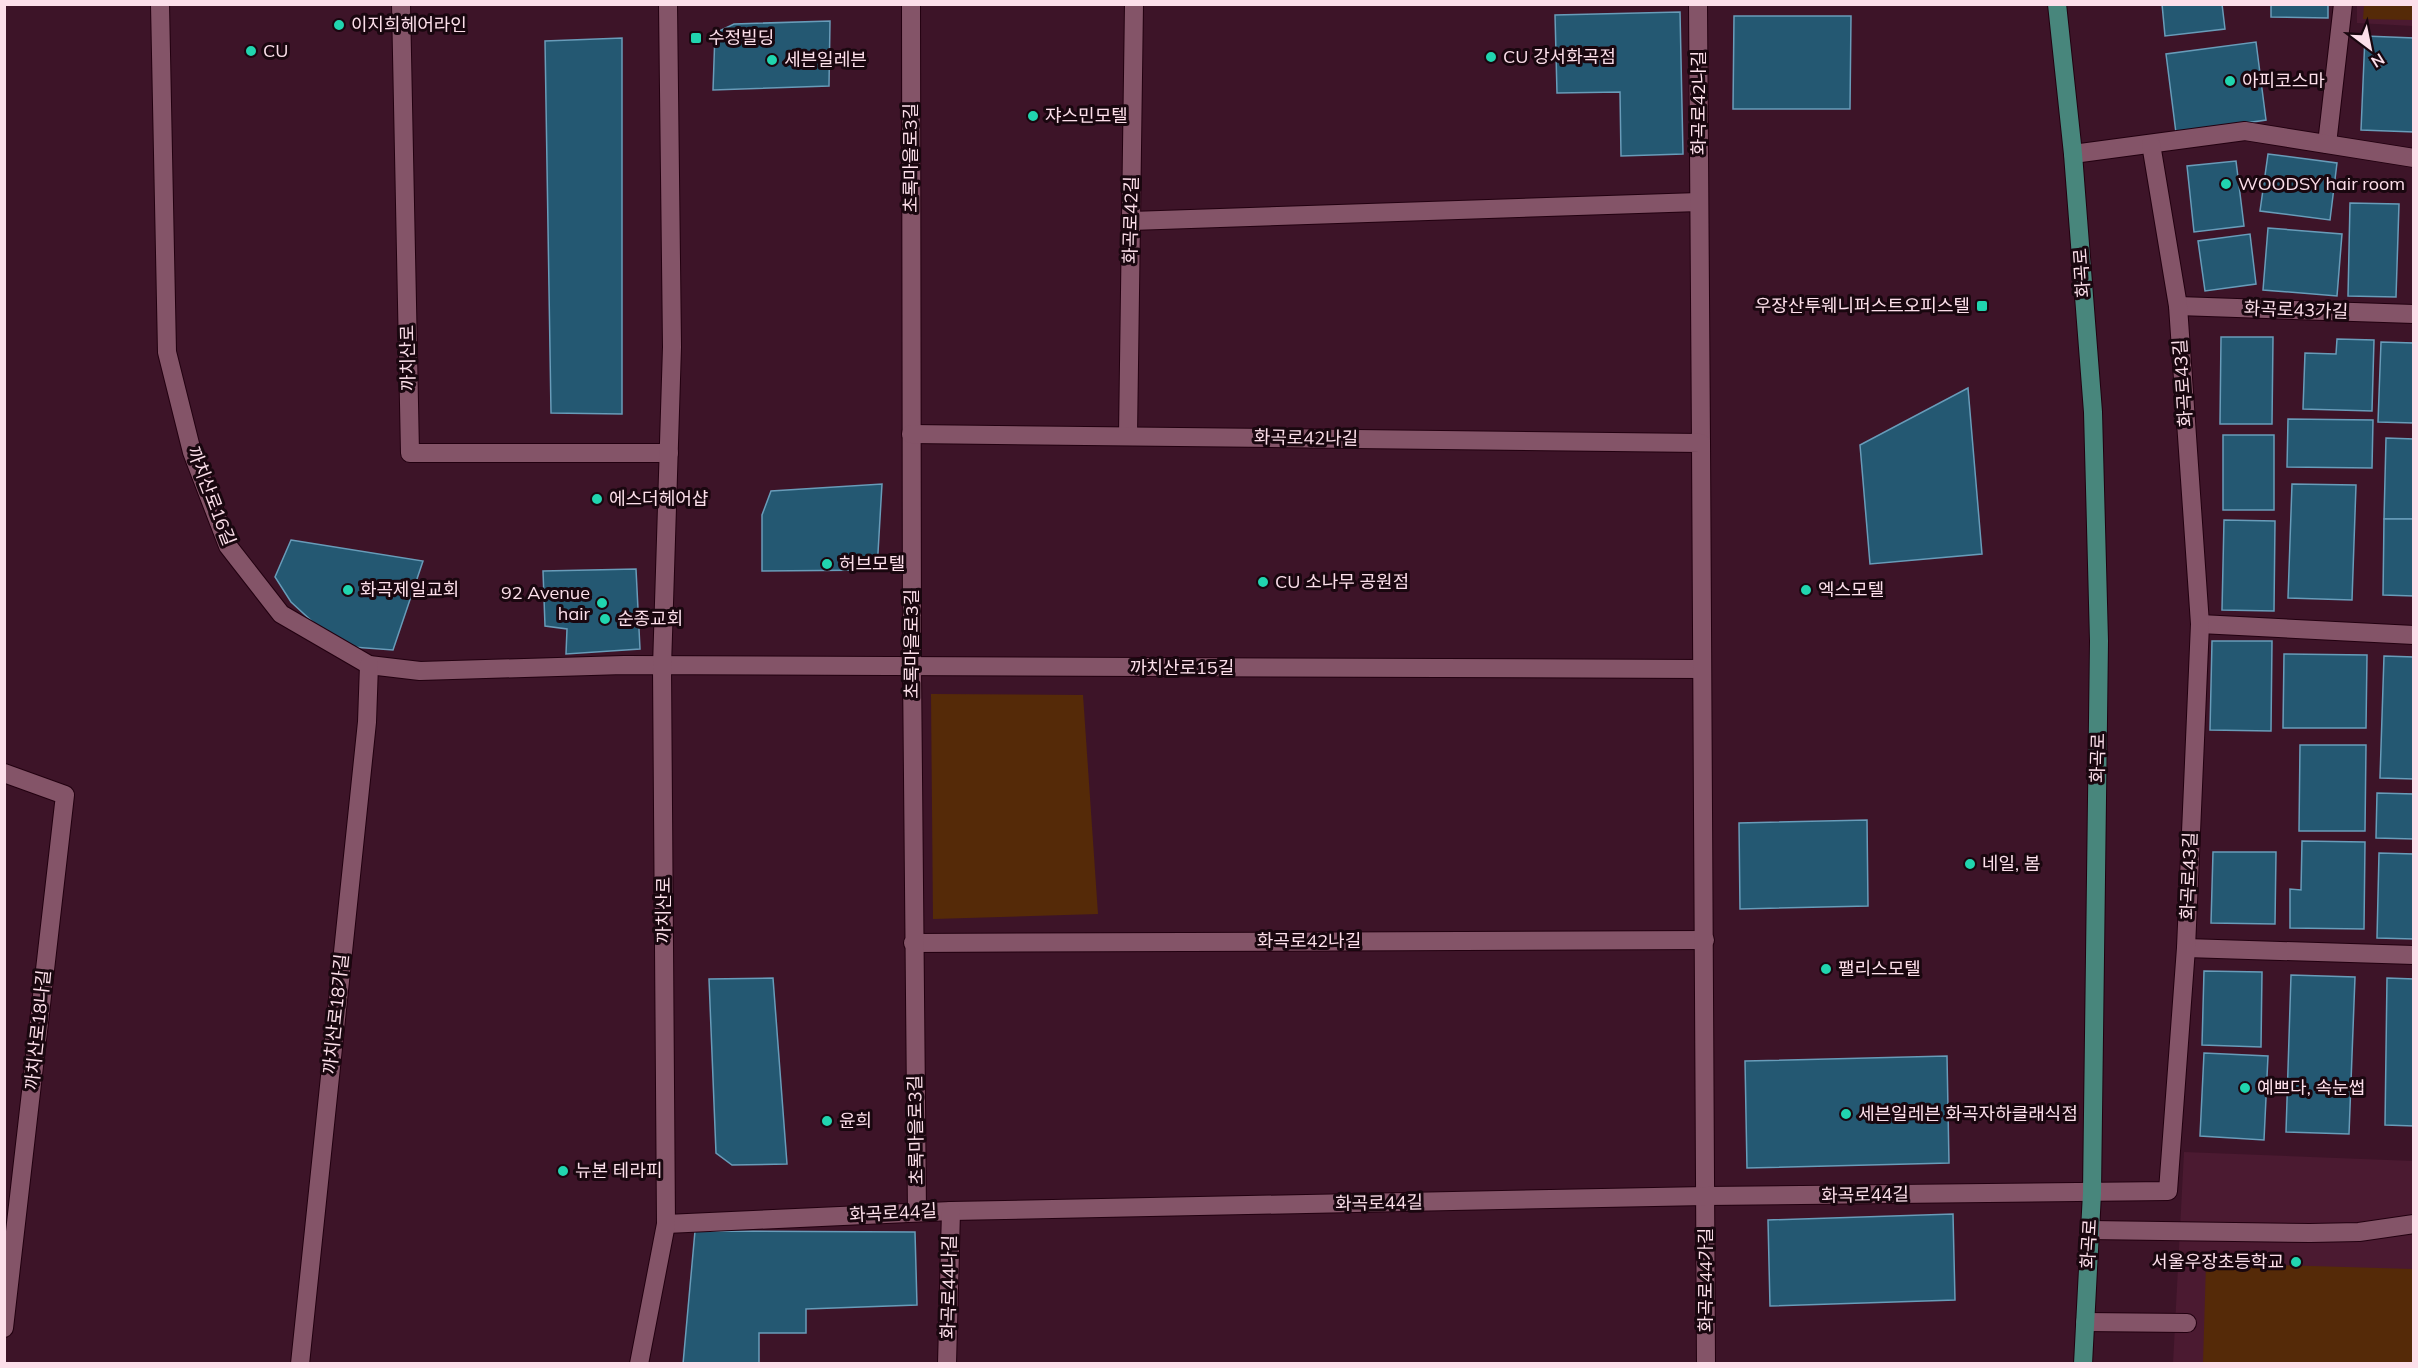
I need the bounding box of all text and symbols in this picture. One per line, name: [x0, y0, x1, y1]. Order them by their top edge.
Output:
place label: 이지희헤어라인: [351, 13, 467, 36]
marker: 이지희헤어라인: [332, 18, 346, 32]
north arrow: [2340, 18, 2400, 78]
place label: 수정빌딩: [708, 26, 774, 49]
marker: 수정빌딩: [689, 31, 703, 45]
place label: CU: [263, 39, 288, 62]
marker: CU: [244, 44, 258, 58]
place label: CU 강서화곡점: [1503, 45, 1616, 68]
place label: 세븐일레븐: [784, 48, 867, 71]
text: N: [2368, 49, 2388, 72]
marker: CU 강서화곡점: [1484, 50, 1498, 64]
street label: 화곡로42나길: [1687, 51, 1710, 155]
marker: 세븐일레븐: [765, 53, 779, 67]
place label: 아피코스마: [2242, 69, 2325, 92]
marker: 아피코스마: [2223, 74, 2237, 88]
street label: 초록마을로3길: [899, 103, 922, 213]
place label: 쟈스민모텔: [1045, 104, 1128, 127]
marker: 쟈스민모텔: [1026, 109, 1040, 123]
place label: WOODSY hair room: [2238, 172, 2405, 195]
street label: 화곡로42길: [1118, 176, 1143, 264]
marker: WOODSY hair room: [2219, 177, 2233, 191]
street label: 화곡로: [2068, 247, 2095, 299]
place label: 우장산투웨니퍼스트오피스텔: [1755, 294, 1970, 317]
street label: 화곡로43가길: [2243, 296, 2349, 323]
marker: 우장산투웨니퍼스트오피스텔: [1975, 299, 1989, 313]
street label: 까치산로: [395, 325, 420, 391]
street label: 화곡로43길: [2168, 338, 2197, 428]
street label: 화곡로42나길: [1254, 425, 1358, 450]
street label: 까치산로16길: [182, 443, 241, 549]
place label: 에스더헤어샵: [609, 487, 708, 510]
marker: 에스더헤어샵: [590, 492, 604, 506]
place label: 허브모텔: [839, 552, 905, 575]
marker: 허브모텔: [820, 557, 834, 571]
place label: CU 소나무 공원점: [1275, 570, 1409, 593]
marker: CU 소나무 공원점: [1256, 575, 1270, 589]
place label: 화곡제일교회: [360, 578, 459, 601]
place label: 엑스모텔: [1818, 578, 1884, 601]
place label: 92 Avenue hair: [501, 581, 590, 625]
marker: 화곡제일교회: [341, 583, 355, 597]
marker: 엑스모텔: [1799, 583, 1813, 597]
street label: 초록마을로3길: [900, 589, 923, 699]
marker: 92 Avenue hair: [595, 596, 609, 610]
place label: 순종교회: [617, 607, 683, 630]
marker: 순종교회: [598, 612, 612, 626]
street label: 까치산로15길: [1130, 656, 1234, 679]
street label: 화곡로: [2086, 733, 2109, 783]
street label: 화곡로43길: [2175, 832, 2202, 920]
place label: 네일, 봄: [1982, 852, 2040, 875]
marker: 네일, 봄: [1963, 857, 1977, 871]
street label: 까치산로: [652, 877, 675, 943]
street label: 화곡로42나길: [1257, 929, 1361, 952]
street label: 까치산로18가길: [318, 953, 353, 1075]
place label: 팰리스모텔: [1838, 957, 1921, 980]
marker: 팰리스모텔: [1819, 962, 1833, 976]
street label: 까치산로18나길: [20, 969, 55, 1091]
street label: 초록마을로3길: [903, 1075, 928, 1185]
place label: 예쁘다, 속눈썹: [2257, 1076, 2365, 1099]
marker: 예쁘다, 속눈썹: [2238, 1081, 2252, 1095]
place label: 세븐일레븐 화곡자하클래식점: [1858, 1102, 2078, 1125]
marker: 세븐일레븐 화곡자하클래식점: [1839, 1107, 1853, 1121]
place label: 윤희: [839, 1109, 872, 1132]
marker: 윤희: [820, 1114, 834, 1128]
place label: 뉴본 테라피: [575, 1159, 663, 1182]
marker: 뉴본 테라피: [556, 1164, 570, 1178]
street label: 화곡로44길: [1821, 1182, 1909, 1207]
street label: 화곡로44길: [1335, 1190, 1423, 1215]
street label: 화곡로44길: [849, 1199, 937, 1226]
street label: 화곡로: [2076, 1219, 2101, 1269]
street label: 화곡로44가길: [1694, 1228, 1717, 1332]
street label: 화곡로44나길: [936, 1235, 961, 1339]
place label: 서울우장초등학교: [2152, 1250, 2284, 1273]
marker: 서울우장초등학교: [2289, 1255, 2303, 1269]

